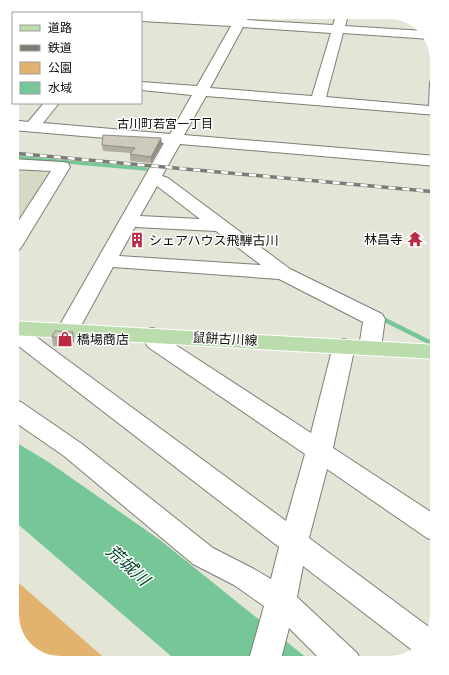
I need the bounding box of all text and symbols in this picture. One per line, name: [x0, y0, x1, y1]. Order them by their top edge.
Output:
legend: [12, 12, 142, 104]
text: 道路: [48, 21, 72, 35]
text: 鉄道: [48, 41, 72, 55]
text: 公園: [48, 61, 72, 75]
text: 水域: [48, 81, 72, 95]
district label: 古川町若宮一丁目: [117, 117, 213, 131]
temple icon: 林昌寺: [406, 230, 424, 248]
building icon: シェアハウス飛騨古川: [128, 231, 146, 249]
place label: 林昌寺: [364, 232, 403, 247]
place label: シェアハウス飛騨古川: [149, 233, 278, 248]
shop icon: 橋場商店: [56, 330, 74, 348]
street label: 鼠餅古川線: [192, 330, 258, 348]
place label: 橋場商店: [77, 332, 129, 347]
water label: 荒城川: [102, 541, 155, 591]

